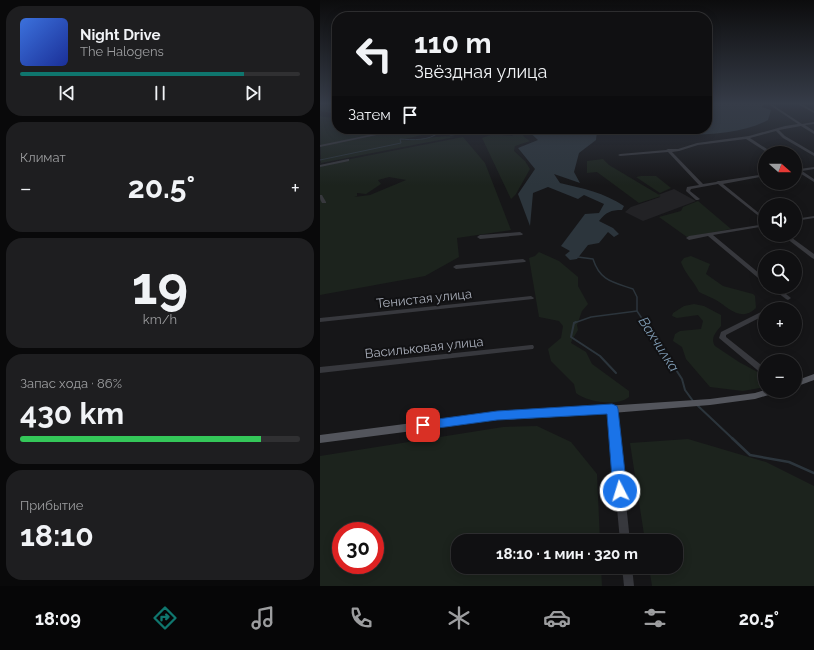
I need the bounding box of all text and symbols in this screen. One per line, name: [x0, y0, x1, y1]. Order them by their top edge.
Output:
text: Night Drive: [80, 26, 160, 44]
text: 110 m: [414, 27, 492, 60]
icon: left: [348, 28, 400, 80]
text: The Halogens: [80, 44, 164, 59]
text: Звёздная улица: [414, 61, 547, 82]
icon: previous: [56, 82, 78, 104]
icon: pause: [149, 82, 171, 104]
icon: next: [242, 82, 264, 104]
icon: arrive: [399, 104, 421, 126]
text: Затем: [348, 106, 391, 124]
north arrow: [758, 146, 802, 190]
map controls: [758, 146, 802, 398]
text: Климат: [20, 150, 66, 165]
text: 20.5°: [128, 170, 195, 205]
text: −: [20, 175, 32, 201]
text: +: [291, 175, 300, 201]
button: sound: [758, 198, 802, 242]
button: search: [758, 250, 802, 294]
text: 19: [132, 255, 188, 316]
street label: Тенистая улица: [375, 286, 473, 311]
button: +: [758, 302, 802, 346]
text: km/h: [143, 312, 177, 327]
water label: Вахчилка: [635, 314, 683, 374]
street label: Васильковая улица: [364, 334, 484, 361]
button: −: [758, 354, 802, 398]
text: Запас хода · 86%: [20, 376, 122, 391]
text: 430 km: [20, 396, 124, 431]
pin: [406, 408, 440, 442]
icon: arrive: [412, 414, 434, 436]
position arrow: [599, 470, 641, 512]
text: Прибытие: [20, 498, 83, 513]
text: 18:10: [20, 518, 94, 553]
speed limit sign: 30: [332, 522, 384, 574]
text: 18:10 · 1 мин · 320 m: [496, 545, 638, 563]
icon: directions: [151, 604, 179, 632]
icon: music: [249, 604, 277, 632]
icon: phone: [347, 604, 375, 632]
icon: climate: [445, 604, 473, 632]
icon: car: [543, 604, 571, 632]
icon: filters: [641, 604, 669, 632]
text: 18:09: [35, 608, 81, 629]
text: 20.5°: [739, 608, 779, 629]

